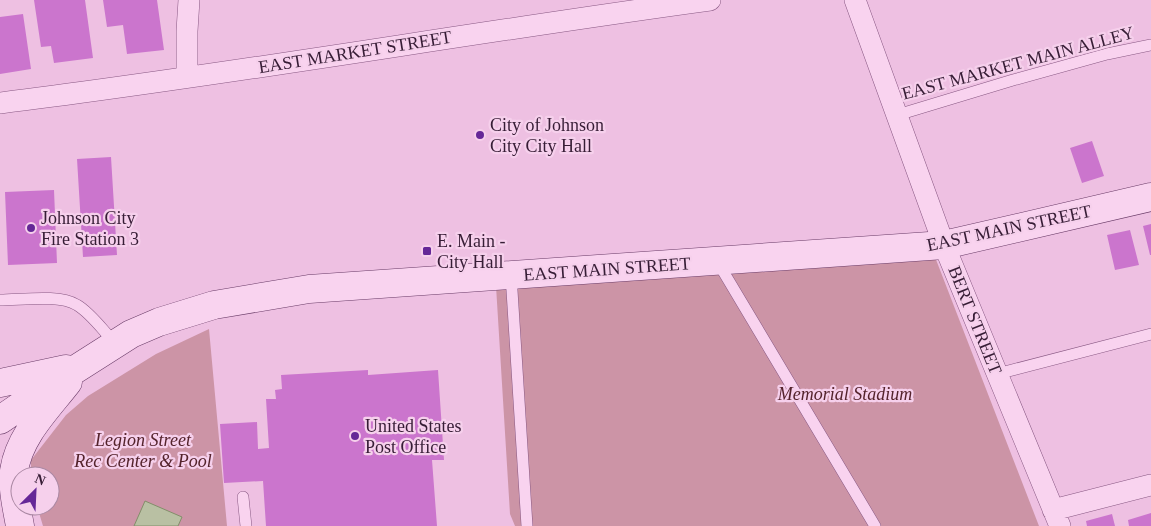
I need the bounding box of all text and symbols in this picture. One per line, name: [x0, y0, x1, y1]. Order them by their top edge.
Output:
street label: EAST MARKET MAIN ALLEY: [900, 22, 1136, 104]
street label: EAST MARKET STREET: [257, 27, 453, 77]
place label: City of Johnson City City Hall: [490, 115, 604, 156]
marker: City of Johnson City City Hall: [474, 129, 486, 141]
street label: EAST MAIN STREET: [925, 201, 1093, 255]
place label: Johnson City Fire Station 3: [41, 208, 139, 249]
marker: Johnson City Fire Station 3: [25, 222, 37, 234]
place label: E. Main - City Hall: [437, 231, 505, 272]
marker: E. Main - City Hall: [421, 245, 433, 257]
street label: EAST MAIN STREET: [523, 253, 691, 285]
street label: BERT STREET: [944, 263, 1006, 377]
park label: Memorial Stadium: [777, 384, 912, 404]
place label: United States Post Office: [365, 416, 462, 457]
park label: Legion Street Rec Center & Pool: [73, 430, 212, 471]
marker: United States Post Office: [349, 430, 361, 442]
north arrow: [10, 466, 60, 516]
text: N: [32, 471, 48, 488]

